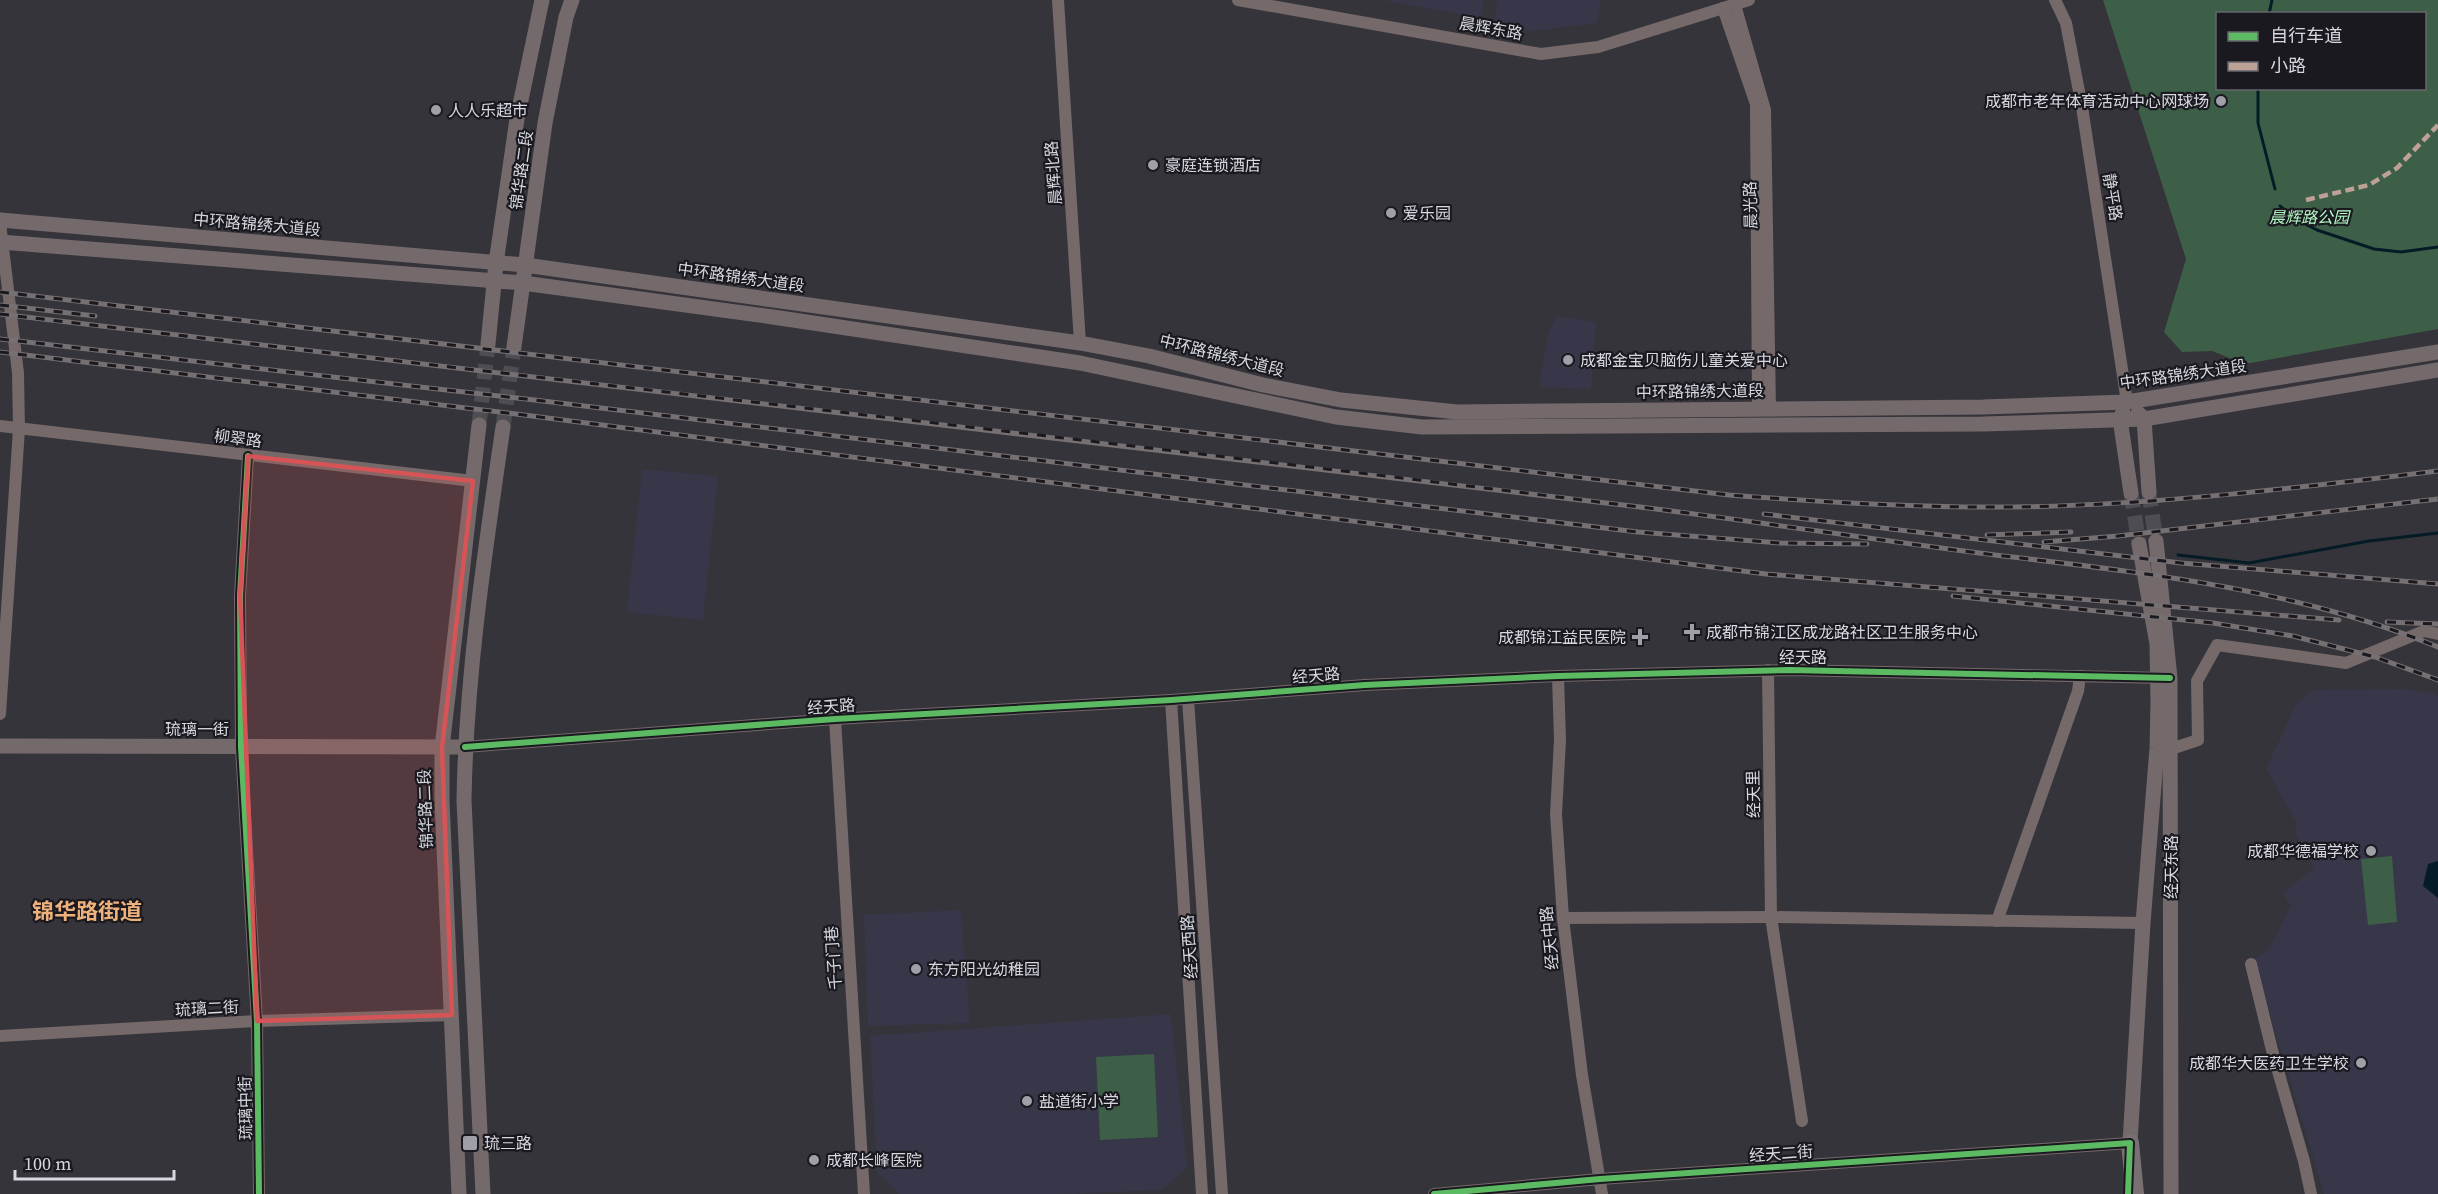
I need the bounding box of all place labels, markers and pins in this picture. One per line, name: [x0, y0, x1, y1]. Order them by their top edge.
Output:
place label: 成都市老年体育活动中心网球场: [1985, 90, 2209, 112]
marker: 成都市老年体育活动中心网球场: [2214, 94, 2228, 108]
place label: 人人乐超市: [448, 99, 528, 121]
marker: 人人乐超市: [429, 103, 443, 117]
place label: 豪庭连锁酒店: [1165, 154, 1261, 176]
marker: 豪庭连锁酒店: [1146, 158, 1160, 172]
place label: 爱乐园: [1403, 202, 1451, 224]
marker: 爱乐园: [1384, 206, 1398, 220]
place label: 成都金宝贝脑伤儿童关爱中心: [1580, 349, 1788, 371]
marker: 成都金宝贝脑伤儿童关爱中心: [1561, 353, 1575, 367]
place label: 成都市锦江区成龙路社区卫生服务中心: [1706, 621, 1978, 643]
marker: 成都市锦江区成龙路社区卫生服务中心: [1683, 623, 1701, 641]
place label: 成都锦江益民医院: [1498, 626, 1626, 648]
marker: 成都锦江益民医院: [1631, 628, 1649, 646]
place label: 成都华德福学校: [2247, 840, 2359, 862]
marker: 成都华德福学校: [2364, 844, 2378, 858]
place label: 东方阳光幼稚园: [928, 958, 1040, 980]
marker: 东方阳光幼稚园: [909, 962, 923, 976]
place label: 成都华大医药卫生学校: [2189, 1052, 2349, 1074]
marker: 成都华大医药卫生学校: [2354, 1056, 2368, 1070]
place label: 盐道街小学: [1039, 1090, 1119, 1112]
marker: 盐道街小学: [1020, 1094, 1034, 1108]
place label: 琉三路: [484, 1132, 532, 1154]
marker: 琉三路: [461, 1134, 479, 1152]
place label: 成都长峰医院: [826, 1149, 922, 1171]
marker: 成都长峰医院: [807, 1153, 821, 1167]

